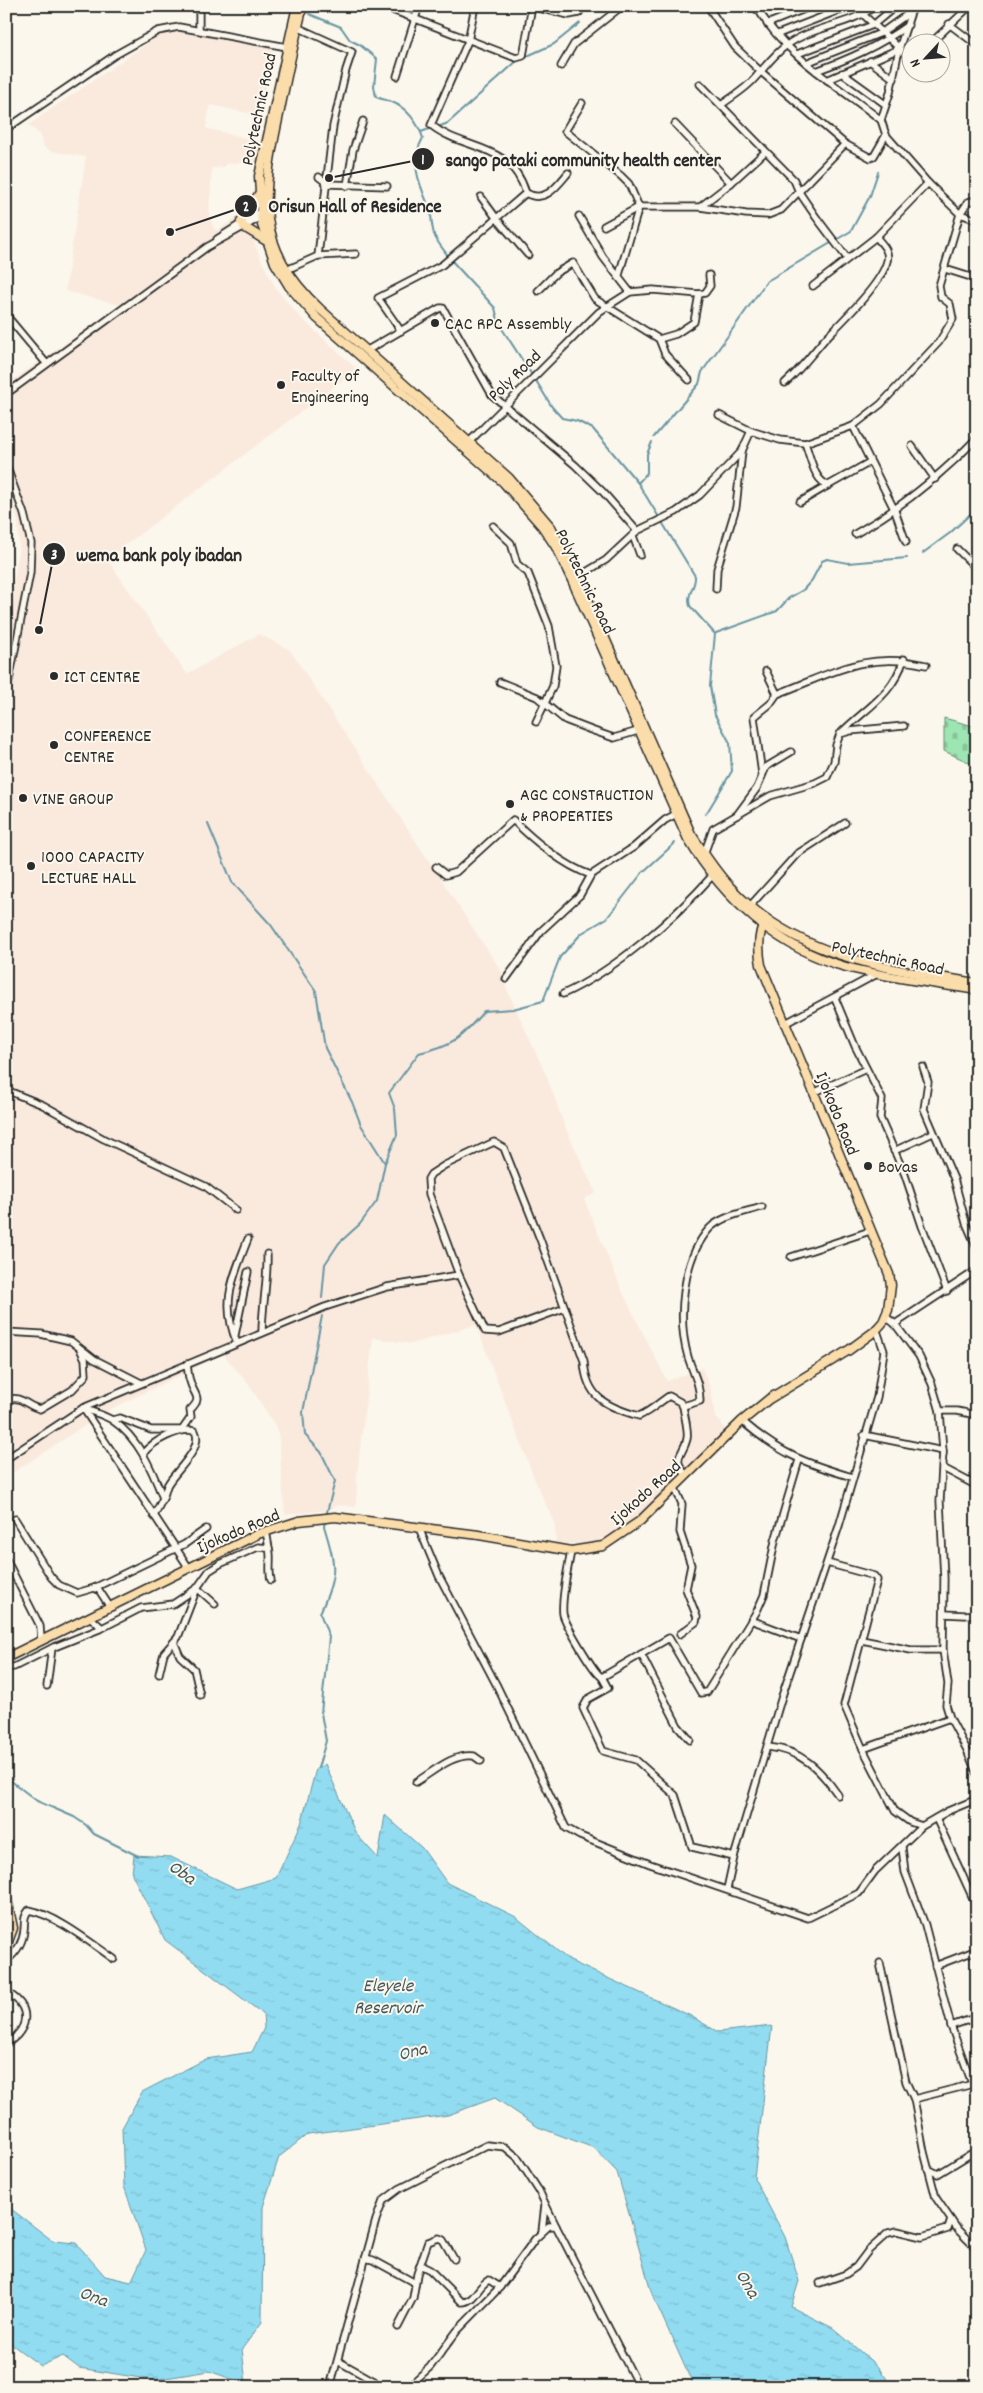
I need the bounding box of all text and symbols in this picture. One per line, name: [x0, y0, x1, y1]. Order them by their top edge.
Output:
north arrow: [900, 32, 950, 82]
street label: Polytechnic Road: [236, 51, 285, 168]
text: N: [906, 55, 927, 70]
callout: sango pataki community health center: [410, 142, 731, 176]
text: sango pataki community health center: [445, 149, 722, 176]
text: 1: [421, 150, 425, 172]
callout: Orisun Hall of Residence: [234, 189, 452, 223]
text: Orisun Hall of Residence: [268, 195, 442, 222]
text: 2: [243, 197, 249, 219]
place label: CAC RPC Assembly: [445, 313, 572, 338]
marker: CAC RPC Assembly: [429, 317, 441, 329]
street label: Poly Road: [483, 345, 548, 409]
place label: Faculty of Engineering: [291, 365, 369, 411]
marker: Faculty of Engineering: [275, 379, 287, 391]
street label: Polytechnic Road: [547, 525, 620, 639]
callout: wema bank poly ibadan: [41, 537, 252, 571]
text: wema bank poly ibadan: [76, 544, 242, 571]
text: 3: [51, 545, 58, 567]
place label: ICT CENTRE: [64, 666, 140, 691]
marker: ICT CENTRE: [48, 670, 60, 682]
place label: CONFERENCE CENTRE: [64, 725, 151, 771]
marker: CONFERENCE CENTRE: [48, 739, 60, 751]
place label: AGC CONSTRUCTION & PROPERTIES: [520, 784, 654, 830]
place label: VINE GROUP: [33, 788, 113, 813]
marker: VINE GROUP: [17, 792, 29, 804]
marker: AGC CONSTRUCTION & PROPERTIES: [504, 798, 516, 810]
place label: 1000 CAPACITY LECTURE HALL: [41, 846, 145, 892]
marker: 1000 CAPACITY LECTURE HALL: [25, 860, 37, 872]
street label: Polytechnic Road: [829, 935, 946, 984]
street label: Ijokodo Road: [808, 1068, 864, 1159]
place label: Bovas: [878, 1156, 918, 1181]
marker: Bovas: [862, 1160, 874, 1172]
street label: Ijokodo Road: [606, 1455, 688, 1533]
street label: Ijokodo Road: [194, 1504, 284, 1561]
water label: Oba: [162, 1855, 201, 1894]
water label: Eleyele Reservoir: [354, 1974, 424, 2023]
water label: Ona: [396, 2037, 431, 2070]
water label: Ona: [727, 2266, 765, 2305]
water label: Ona: [75, 2281, 112, 2316]

